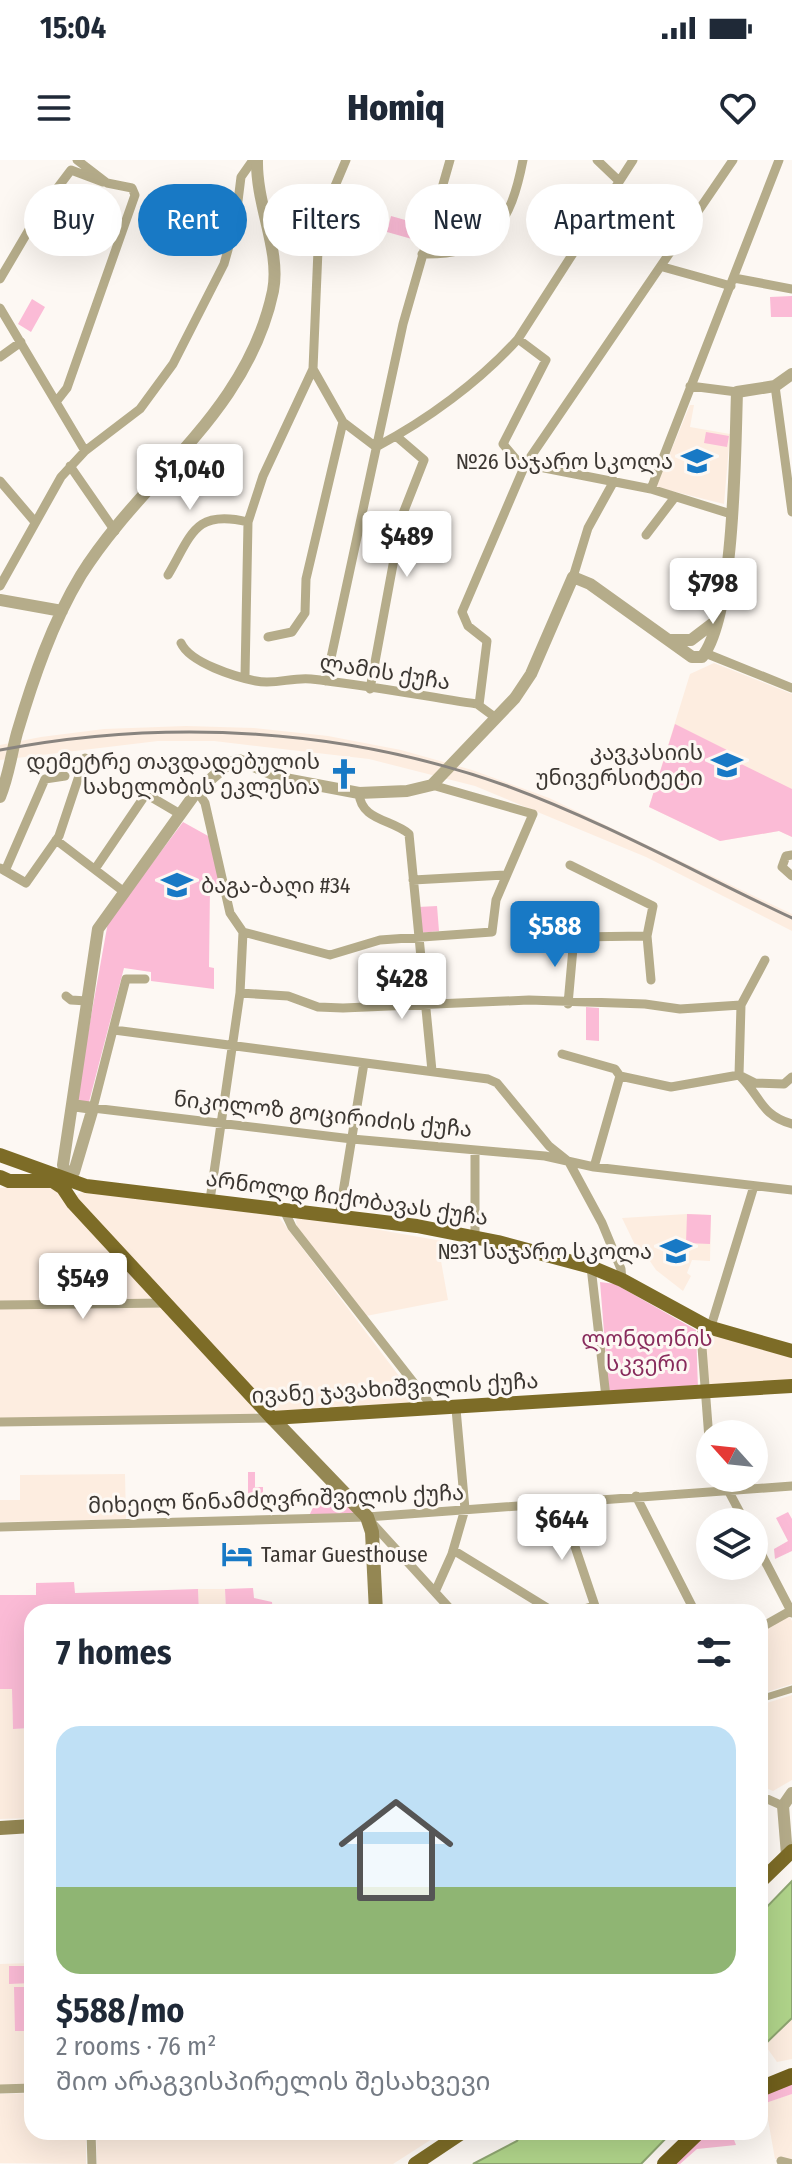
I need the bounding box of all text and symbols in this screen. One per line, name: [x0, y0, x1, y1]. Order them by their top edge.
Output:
text: 15:04: [40, 10, 106, 46]
icon: menu: [32, 86, 76, 130]
text: Homiq: [347, 86, 445, 130]
icon: heart: [716, 86, 760, 130]
chip: Buy: [24, 184, 122, 256]
chip: Rent: [138, 184, 247, 256]
chip: Filters: [263, 184, 389, 256]
chip: New: [405, 184, 510, 256]
chip: Apartment: [526, 184, 703, 256]
pin: $1,040: [125, 444, 255, 512]
school or university icon: №26 საჯარო სკოლა: [680, 444, 714, 478]
place label: №26 საჯარო სკოლა: [456, 448, 673, 475]
text: $1,040: [155, 454, 225, 485]
pin: $489: [360, 511, 454, 579]
text: $489: [380, 521, 434, 552]
pin: $798: [666, 558, 760, 626]
text: $798: [688, 568, 738, 599]
street label: ლამის ქუჩა: [318, 648, 452, 696]
place label: კავკასიის უნივერსიტეტი: [536, 739, 703, 791]
place label: დემეტრე თავდადებულის სახელობის ეკლესია: [26, 748, 320, 800]
school or university icon: კავკასიის უნივერსიტეტი: [710, 748, 744, 782]
church icon: დემეტრე თავდადებულის სახელობის ეკლესია: [327, 757, 361, 791]
school or university icon: ბაგა-ბაღი #34: [160, 868, 194, 902]
place label: ბაგა-ბაღი #34: [201, 872, 351, 899]
pin: $588: [508, 901, 602, 969]
text: $588: [528, 911, 582, 942]
pin: $428: [355, 953, 449, 1021]
text: $428: [376, 963, 428, 994]
street label: ნიკოლოზ გოცირიძის ქუჩა: [172, 1085, 474, 1143]
street label: არნოლდ ჩიქობავას ქუჩა: [204, 1165, 490, 1231]
school or university icon: №31 საჯარო სკოლა: [659, 1234, 693, 1268]
place label: №31 საჯარო სკოლა: [437, 1238, 652, 1265]
pin: $549: [36, 1253, 130, 1321]
text: $549: [57, 1263, 109, 1294]
park label: ლონდონის სკვერი: [581, 1325, 713, 1377]
street label: ივანე ჯავახიშვილის ქუჩა: [251, 1367, 539, 1409]
north arrow: [696, 1420, 768, 1492]
map controls: [696, 1420, 768, 1580]
street label: მიხეილ წინამძღვრიშვილის ქუჩა: [87, 1479, 465, 1519]
pin: $644: [515, 1494, 609, 1562]
text: $644: [535, 1504, 589, 1535]
button: layers: [696, 1508, 768, 1580]
hotel icon: Tamar Guesthouse: [220, 1537, 254, 1571]
place label: Tamar Guesthouse: [261, 1541, 428, 1568]
icon: filters: [692, 1630, 736, 1674]
text: 7 homes: [56, 1632, 172, 1673]
icon: home: [324, 1778, 468, 1922]
text: $588/mo: [56, 1990, 185, 2031]
text: 2 rooms · 76 m²: [56, 2031, 216, 2062]
text: შიო არაგვისპირელის შესახვევი: [56, 2066, 491, 2097]

